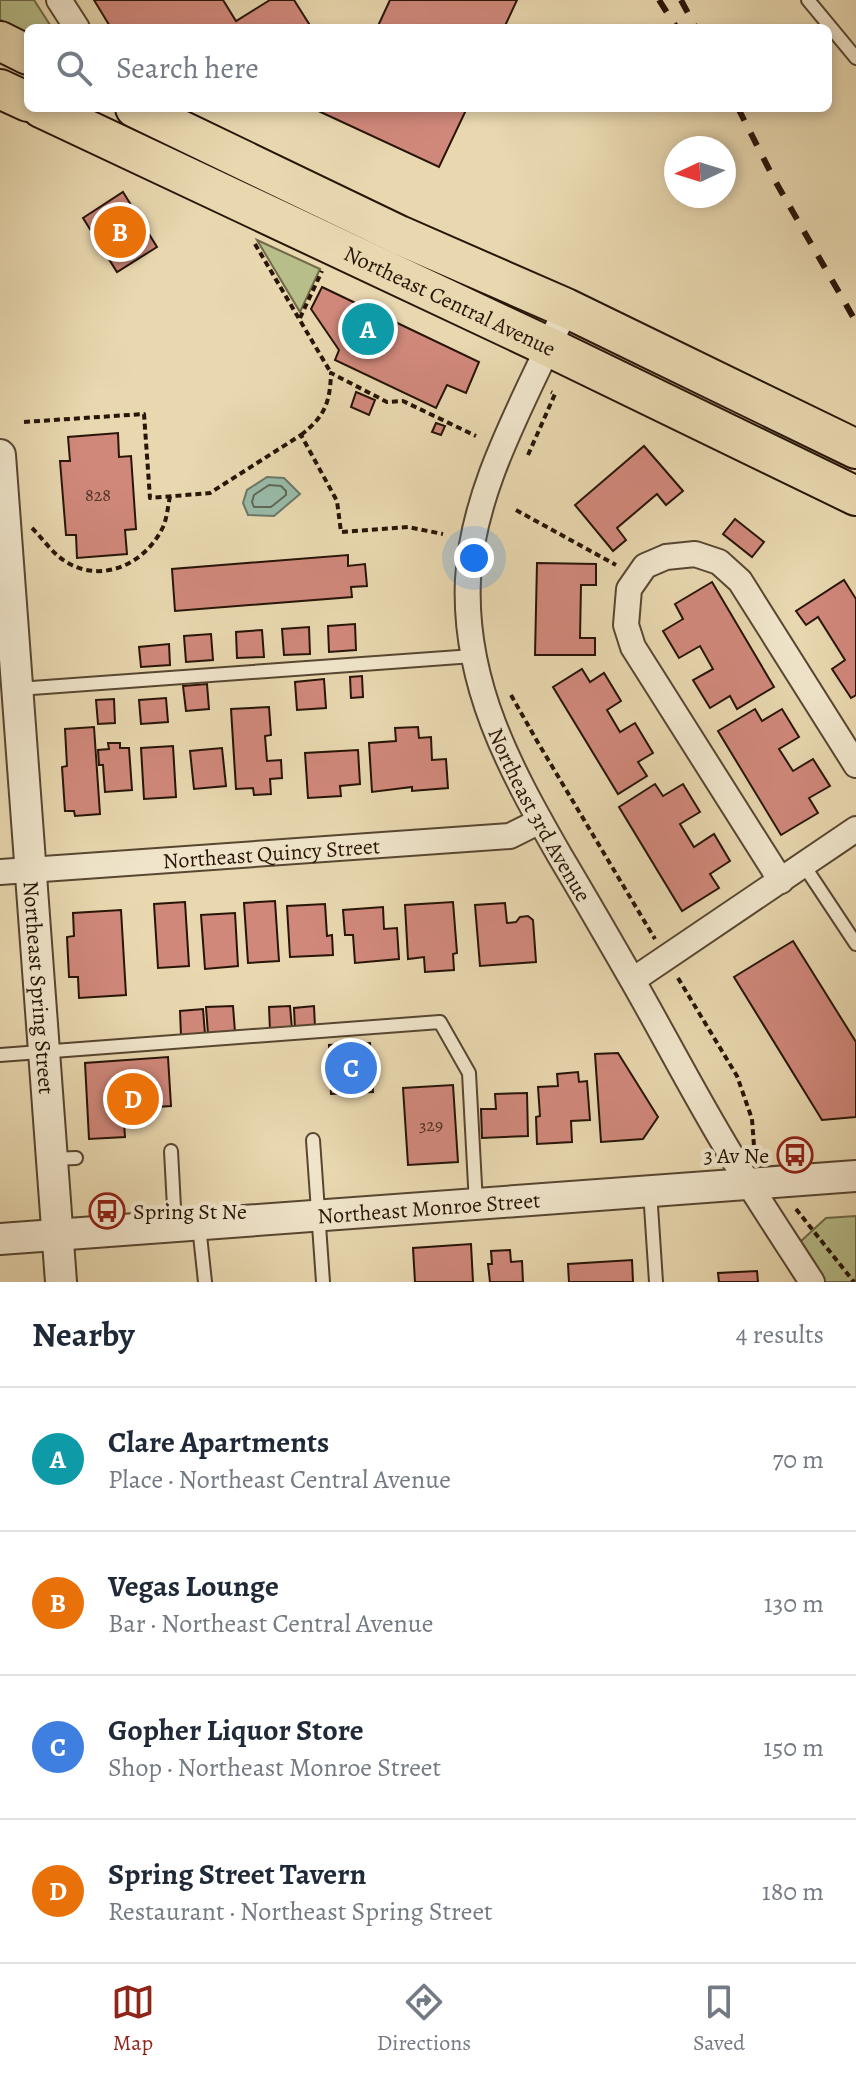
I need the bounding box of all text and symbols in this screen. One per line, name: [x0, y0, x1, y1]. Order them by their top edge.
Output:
search box: [24, 24, 832, 112]
icon: search: [52, 46, 96, 90]
text: Search here: [116, 48, 259, 88]
north arrow: [664, 136, 736, 208]
pin: B: [94, 202, 146, 262]
street label: Northeast Central Avenue: [339, 239, 559, 361]
pin: A: [342, 299, 394, 359]
house number: 828: [85, 483, 111, 507]
your location: [454, 538, 494, 578]
street label: Northeast 3rd Avenue: [480, 723, 598, 908]
street label: Northeast Quincy Street: [162, 831, 381, 876]
street label: Northeast Spring Street: [15, 880, 61, 1095]
pin: C: [325, 1038, 377, 1098]
pin: D: [107, 1069, 159, 1129]
house number: 329: [419, 1113, 443, 1137]
bus stop icon: 3 Av Ne: [776, 1136, 814, 1174]
place label: 3 Av Ne: [704, 1141, 769, 1171]
street label: Northeast Monroe Street: [317, 1185, 541, 1232]
bus stop icon: Spring St Ne: [88, 1192, 126, 1230]
place label: Spring St Ne: [133, 1197, 247, 1227]
text: Nearby: [32, 1311, 135, 1358]
text: 4 results: [736, 1317, 824, 1352]
text: Clare Apartments: [108, 1422, 329, 1462]
text: A: [50, 1442, 66, 1477]
text: 70 m: [772, 1442, 824, 1477]
text: Place · Northeast Central Avenue: [108, 1462, 451, 1497]
text: Vegas Lounge: [108, 1566, 279, 1606]
text: B: [50, 1586, 66, 1621]
text: 130 m: [764, 1586, 824, 1621]
text: Bar · Northeast Central Avenue: [108, 1606, 434, 1641]
text: Gopher Liquor Store: [108, 1710, 364, 1750]
text: C: [50, 1730, 66, 1765]
text: 150 m: [763, 1730, 824, 1765]
text: Shop · Northeast Monroe Street: [108, 1750, 441, 1785]
text: Spring Street Tavern: [108, 1854, 366, 1894]
text: D: [49, 1874, 67, 1909]
text: 180 m: [762, 1874, 824, 1909]
text: Restaurant · Northeast Spring Street: [108, 1894, 493, 1929]
tab: Map: [111, 1980, 155, 2058]
tab: Directions: [377, 1980, 471, 2058]
tab: Saved: [693, 1980, 745, 2058]

